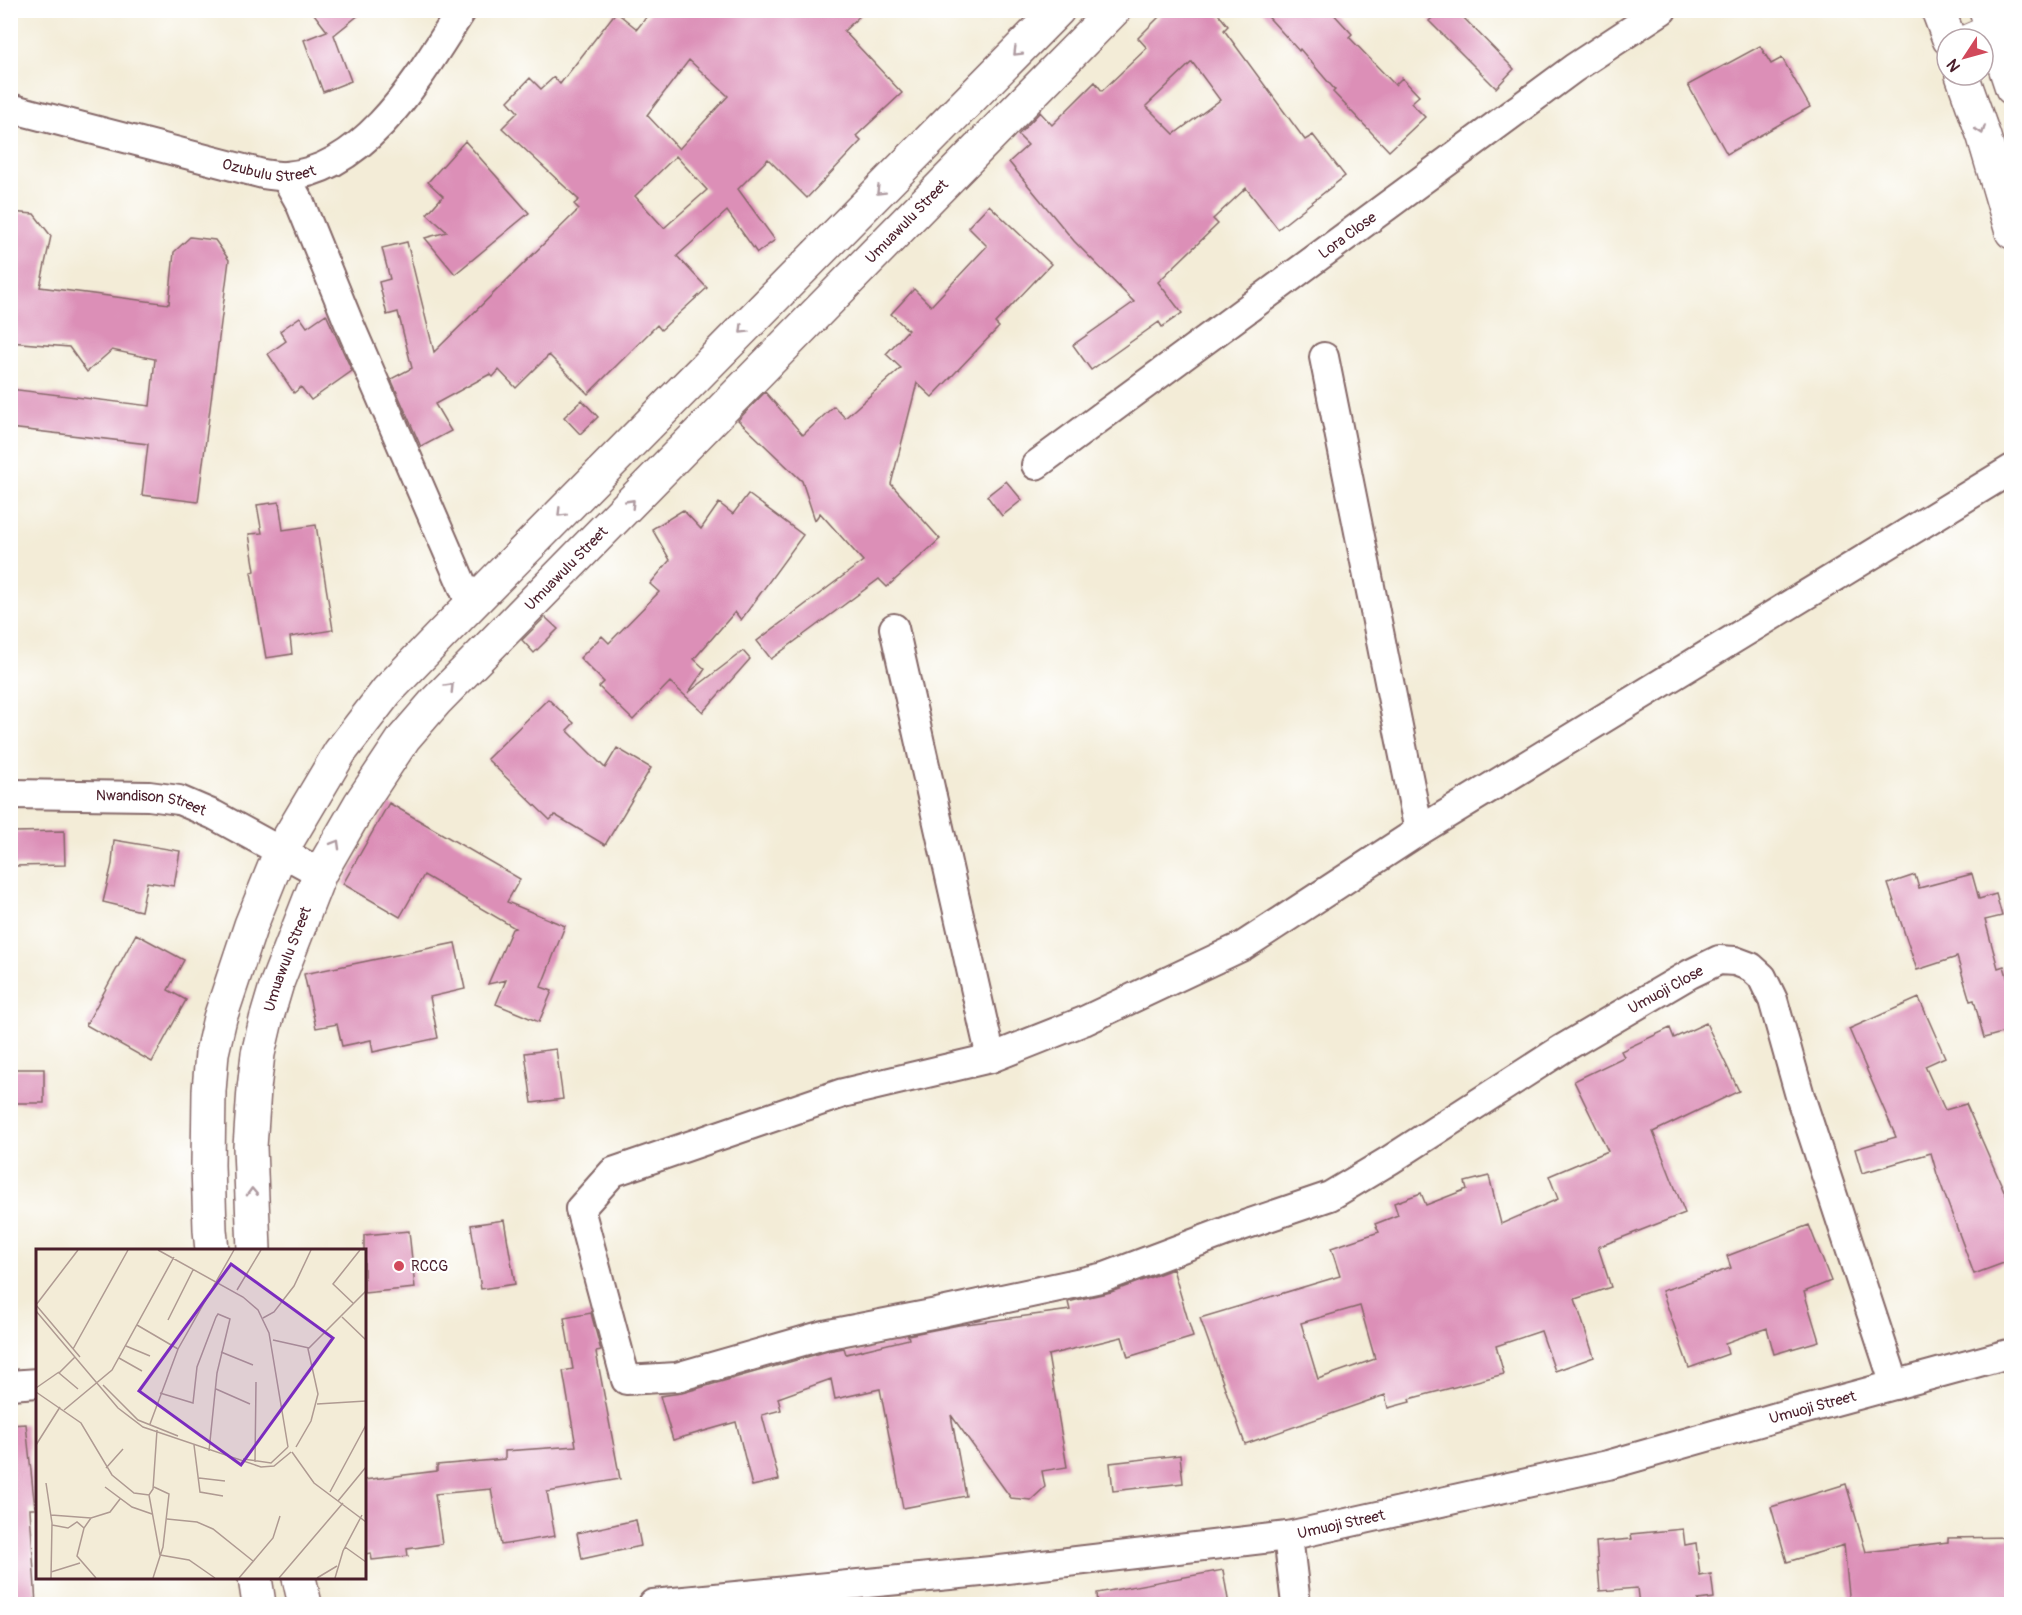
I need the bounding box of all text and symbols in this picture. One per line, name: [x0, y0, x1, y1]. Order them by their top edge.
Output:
north arrow: [1935, 27, 1995, 87]
one-way arrow: [1013, 45, 1024, 56]
text: N: [1942, 55, 1965, 75]
one-way arrow: [1974, 124, 1987, 135]
street label: Ozubulu Street: [220, 154, 319, 186]
street label: Umuawulu Street: [861, 175, 953, 268]
one-way arrow: [876, 183, 887, 194]
street label: Lora Close: [1315, 207, 1381, 263]
one-way arrow: [739, 322, 750, 333]
one-way arrow: [624, 499, 635, 509]
one-way arrow: [558, 506, 569, 517]
street label: Umuawulu Street: [521, 521, 612, 614]
one-way arrow: [443, 683, 454, 693]
street label: Nwandison Street: [96, 786, 210, 821]
one-way arrow: [329, 840, 341, 850]
street label: Umuawulu Street: [260, 903, 316, 1014]
street label: Umuoji Close: [1625, 961, 1708, 1018]
one-way arrow: [246, 1188, 258, 1197]
inset map: [36, 1249, 366, 1579]
place label: RCCG: [411, 1257, 448, 1276]
marker: RCCG: [392, 1259, 406, 1273]
street label: Umuoji Street: [1767, 1386, 1859, 1428]
street label: Umuoji Street: [1296, 1505, 1387, 1543]

